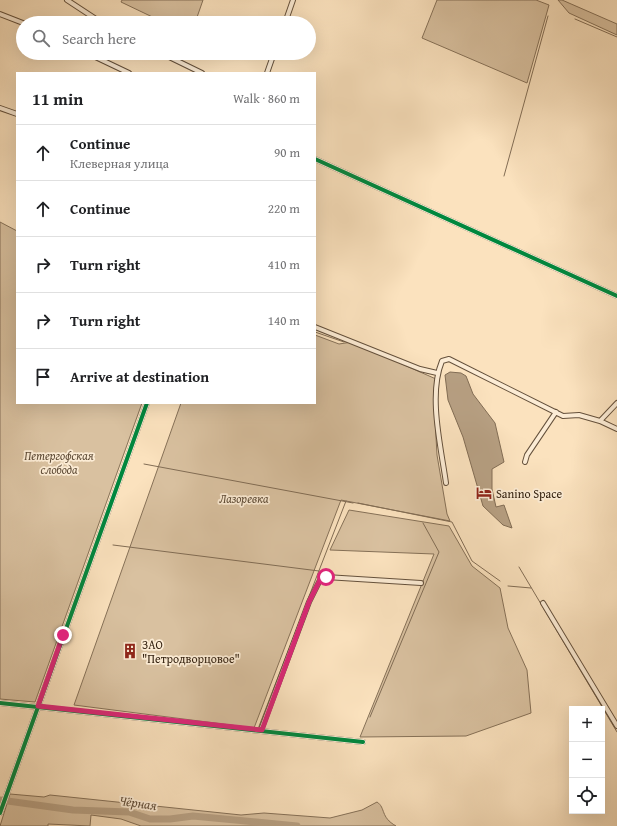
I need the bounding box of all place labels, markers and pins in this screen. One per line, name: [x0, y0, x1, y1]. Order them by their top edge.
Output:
hotel icon: Sanino Space: [475, 484, 493, 502]
place label: Sanino Space: [496, 485, 562, 502]
place label: ЗАО "Петродворцовое": [142, 636, 240, 667]
building icon: ЗАО "Петродворцовое": [121, 642, 139, 660]

